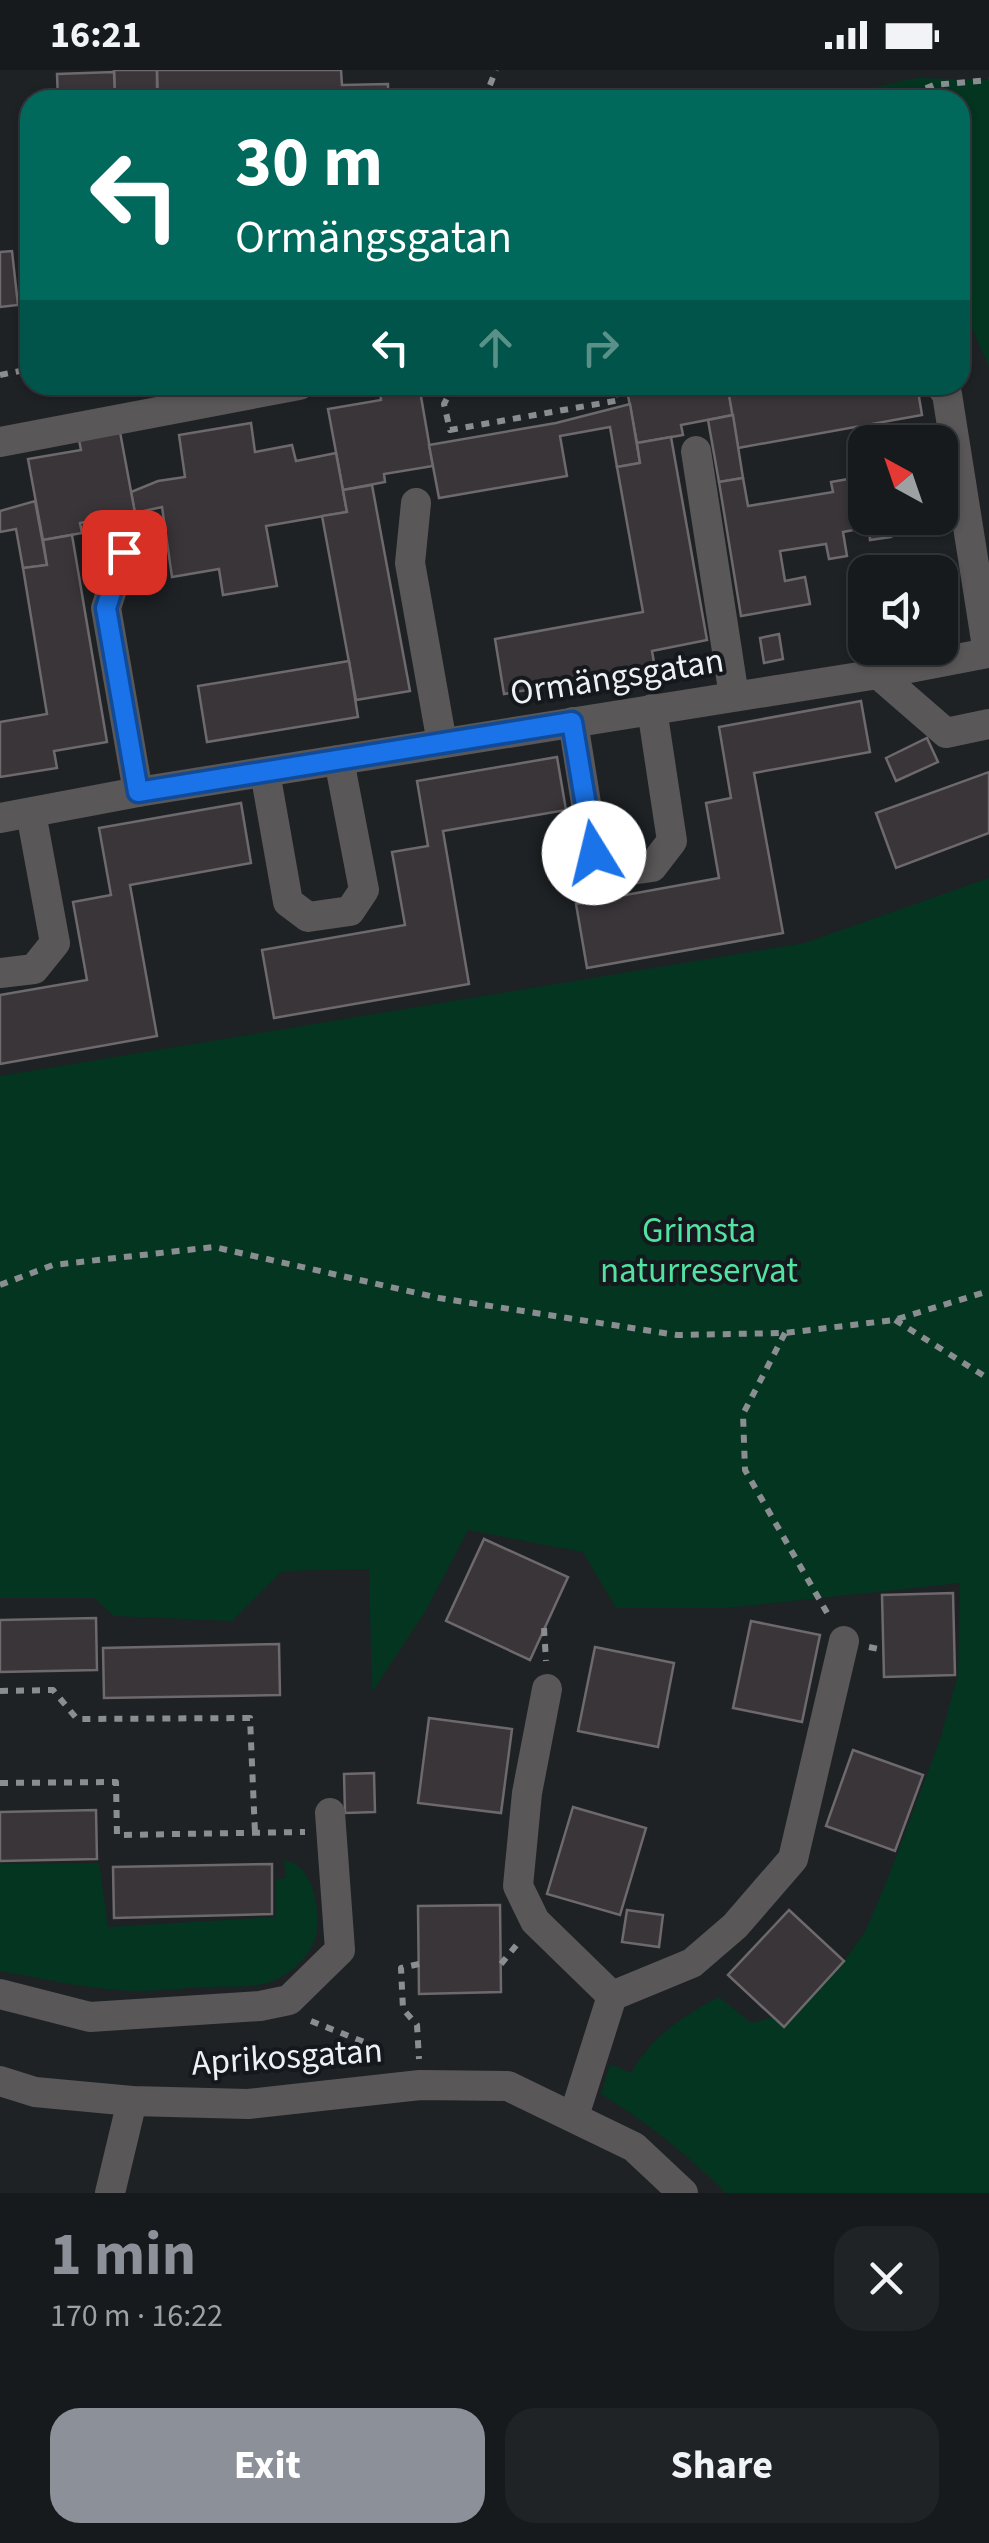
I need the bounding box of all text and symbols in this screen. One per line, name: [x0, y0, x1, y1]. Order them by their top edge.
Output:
text: 16:21: [50, 8, 142, 62]
text: 30 m: [235, 113, 383, 213]
icon: left: [70, 130, 200, 260]
text: Ormängsgatan: [235, 206, 512, 270]
icon: left: [363, 320, 418, 375]
icon: ahead: [468, 320, 523, 375]
icon: right: [573, 320, 628, 375]
north arrow: [848, 425, 958, 535]
map controls: [848, 425, 958, 665]
pin: [82, 510, 167, 595]
icon: arrive: [97, 525, 152, 580]
button: sound: [848, 555, 958, 665]
street label: Ormängsgatan: [507, 635, 727, 719]
position arrow: [542, 801, 646, 905]
park label: Grimsta naturreservat: [600, 1206, 798, 1296]
street label: Aprikosgatan: [190, 2025, 384, 2089]
text: 1 min: [50, 2213, 196, 2298]
button: close: [834, 2226, 939, 2331]
text: 170 m · 16:22: [50, 2293, 223, 2339]
button: Exit: [50, 2408, 485, 2523]
button: Share: [505, 2408, 939, 2523]

